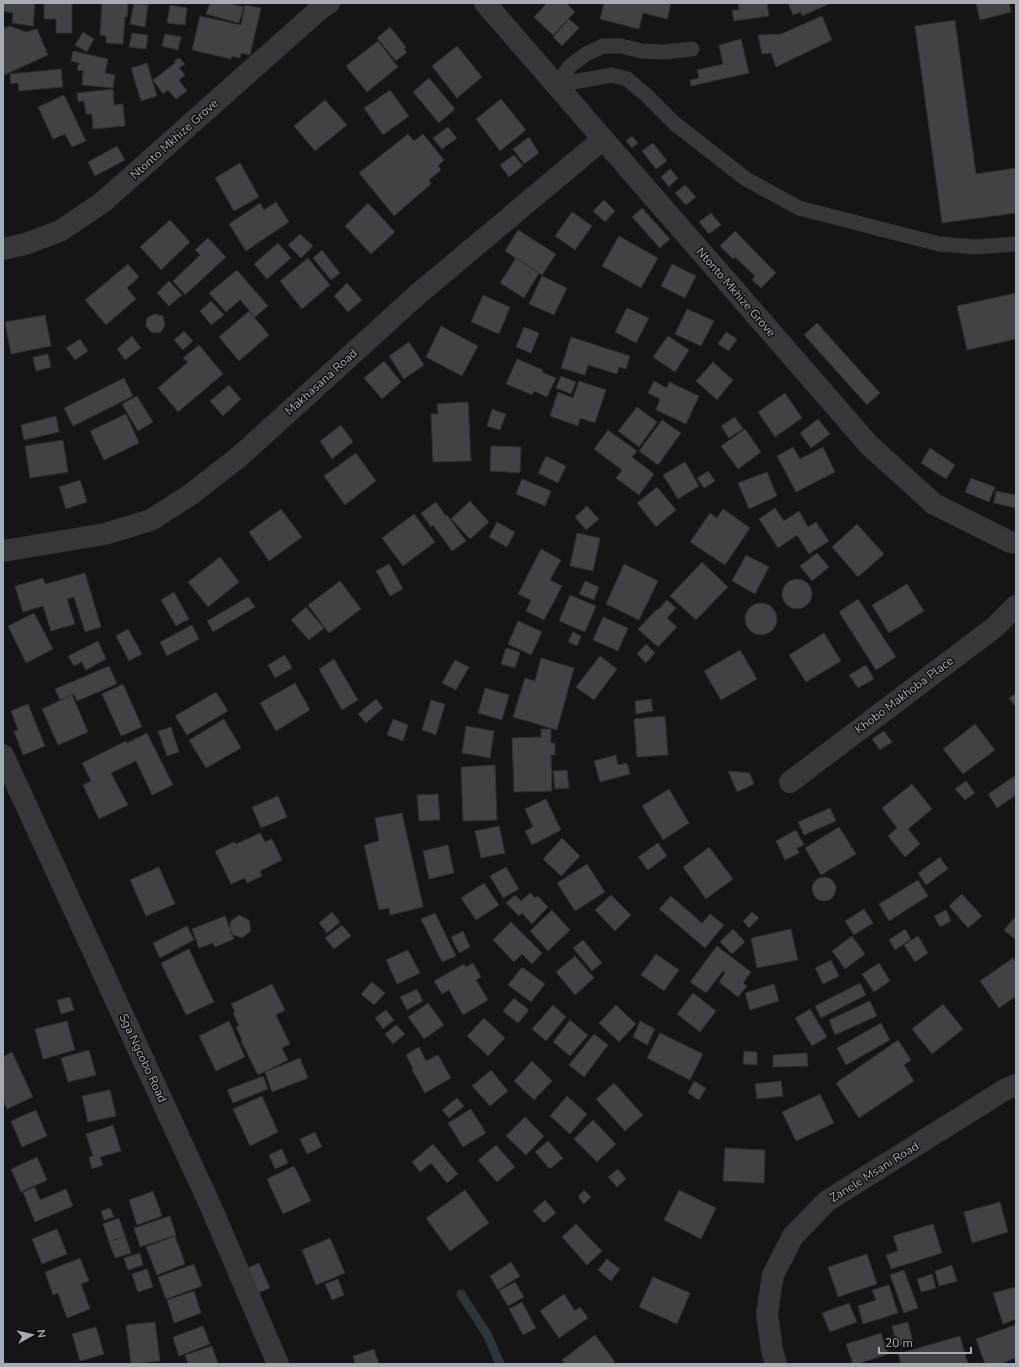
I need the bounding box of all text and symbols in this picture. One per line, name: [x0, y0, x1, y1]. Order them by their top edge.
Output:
street label: Ntonto Mkhize Grove: [127, 95, 221, 183]
street label: Ntonto Mkhize Grove: [693, 244, 779, 340]
street label: Makhasana Road: [281, 345, 361, 419]
street label: Khobo Makhoba Place: [851, 653, 957, 737]
street label: Sga Ngcobo Road: [115, 1011, 171, 1105]
street label: Zanele Msani Road: [826, 1138, 922, 1206]
north arrow: [12, 1315, 52, 1355]
text: N: [33, 1329, 49, 1339]
scale bar: [879, 1329, 971, 1355]
text: 20 m: [885, 1335, 913, 1351]

